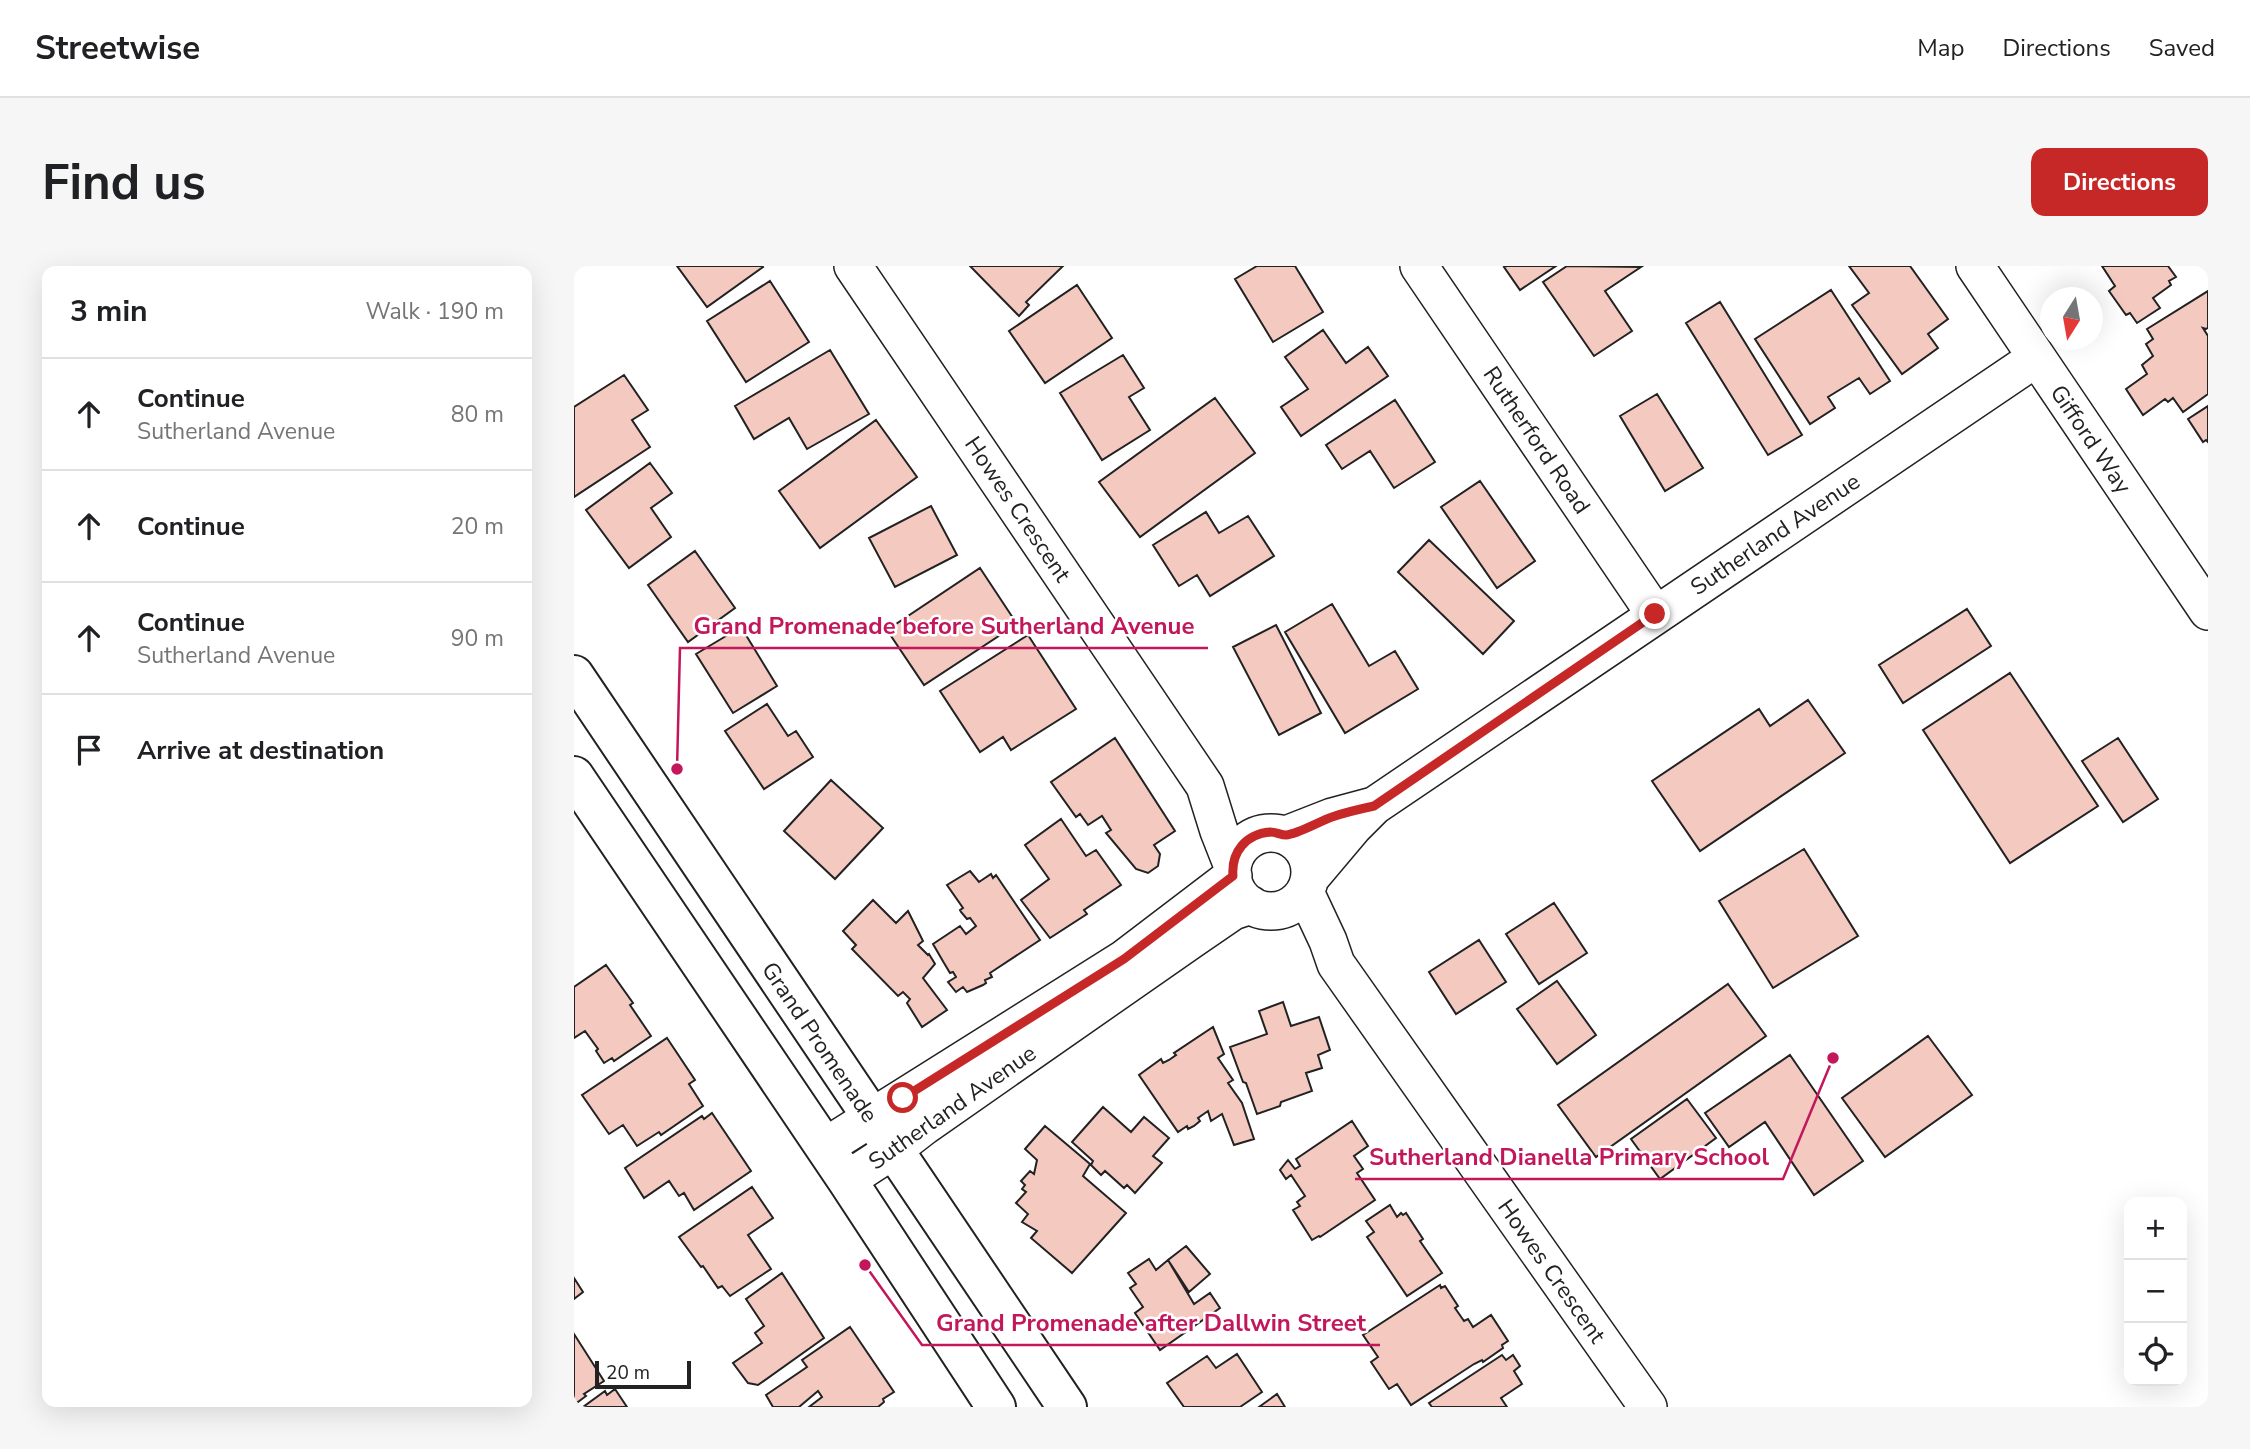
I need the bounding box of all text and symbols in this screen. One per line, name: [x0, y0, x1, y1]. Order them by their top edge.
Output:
text: Streetwise: [35, 26, 200, 71]
text: Map: [1917, 32, 1964, 64]
text: Directions: [2002, 32, 2111, 64]
text: Saved: [2149, 32, 2215, 64]
button: Directions: [2031, 148, 2208, 216]
text: Find us: [42, 149, 206, 216]
north arrow: [2040, 287, 2103, 350]
text: 3 min: [70, 291, 148, 332]
text: Walk · 190 m: [365, 296, 504, 327]
street label: Rutherford Road: [1476, 361, 1597, 520]
street label: Gifford Way: [2043, 379, 2138, 500]
text: Continue: [137, 381, 245, 416]
icon: ahead: [70, 395, 108, 433]
text: 80 m: [451, 399, 504, 430]
text: Sutherland Avenue: [137, 416, 335, 447]
street label: Howes Crescent: [957, 431, 1078, 589]
street label: Sutherland Avenue: [1684, 466, 1866, 603]
icon: ahead: [70, 507, 108, 545]
text: Continue: [137, 509, 245, 544]
text: 20 m: [451, 511, 504, 542]
route end: [1639, 598, 1670, 629]
callout: Grand Promenade before Sutherland Avenue: [680, 603, 1208, 648]
text: Continue: [137, 605, 245, 640]
text: Grand Promenade before Sutherland Avenue: [694, 610, 1194, 642]
icon: ahead: [70, 619, 108, 657]
text: 90 m: [451, 623, 504, 654]
text: Sutherland Avenue: [137, 640, 335, 671]
icon: arrive: [70, 731, 108, 769]
text: Arrive at destination: [137, 733, 384, 768]
street label: Grand Promenade: [754, 956, 885, 1129]
street label: Sutherland Avenue: [862, 1038, 1042, 1177]
route start: [887, 1082, 918, 1113]
callout: Sutherland Dianella Primary School: [1355, 1134, 1783, 1179]
text: Sutherland Dianella Primary School: [1369, 1141, 1769, 1173]
street label: Howes Crescent: [1490, 1193, 1613, 1350]
map controls: [2124, 1197, 2187, 1386]
button: +: [2124, 1197, 2187, 1260]
button: −: [2124, 1260, 2187, 1323]
callout: Grand Promenade after Dallwin Street: [922, 1300, 1380, 1345]
text: Grand Promenade after Dallwin Street: [936, 1307, 1367, 1339]
button: locate: [2124, 1323, 2187, 1386]
scale bar: [595, 1358, 691, 1390]
text: 20 m: [606, 1360, 650, 1386]

